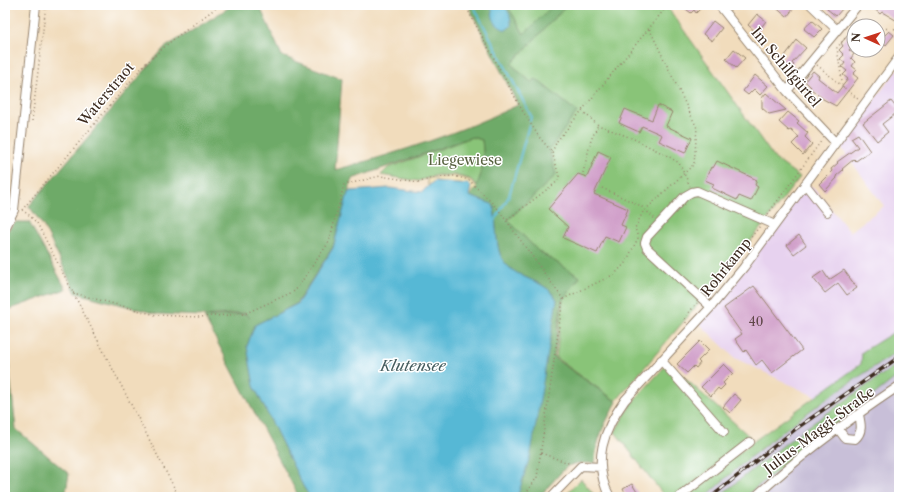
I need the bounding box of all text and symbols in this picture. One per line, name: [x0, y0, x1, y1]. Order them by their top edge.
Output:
north arrow: [846, 18, 886, 58]
street label: Im Schilfgürtel: [747, 23, 825, 111]
text: N: [849, 32, 863, 43]
street label: Waterstraot: [73, 58, 138, 130]
park label: Liegewiese: [428, 151, 502, 169]
street label: Rohrkamp: [697, 234, 755, 300]
house number: 40: [749, 314, 763, 329]
water label: Klutensee: [379, 356, 446, 375]
street label: Julius-Maggi-Straße: [759, 382, 878, 479]

